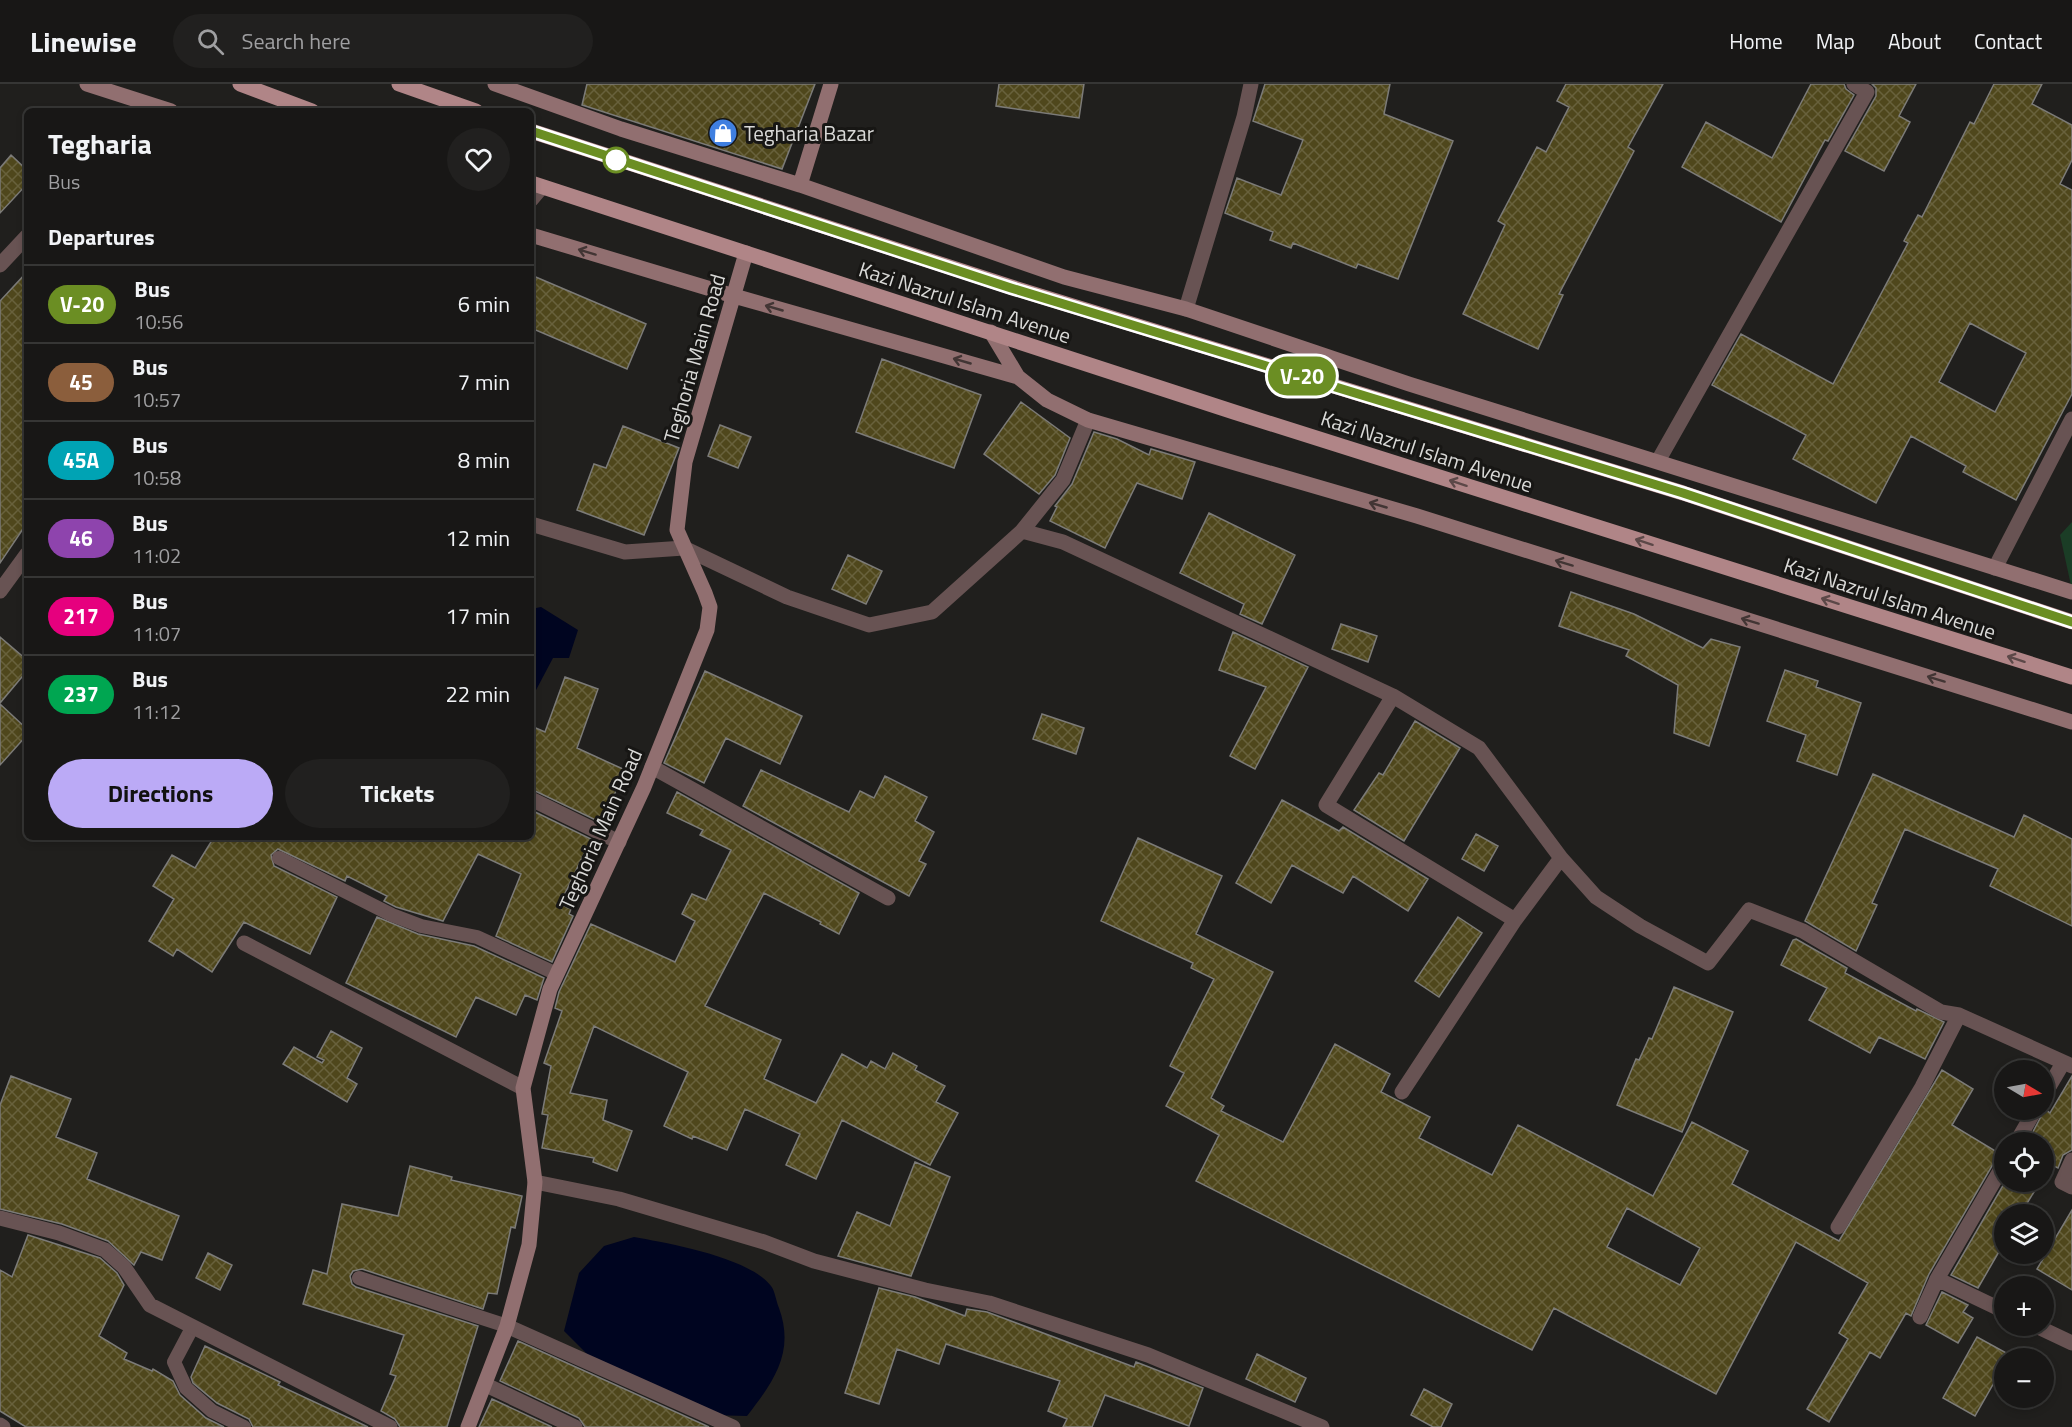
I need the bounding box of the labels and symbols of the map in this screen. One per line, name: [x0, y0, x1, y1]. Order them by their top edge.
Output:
shop icon: Tegharia Bazar: [707, 117, 739, 149]
place label: Tegharia Bazar: [744, 117, 874, 149]
unlabelled marker: [603, 147, 629, 173]
one-way arrow: [578, 246, 597, 257]
street label: Kazi Nazrul Islam Avenue: [855, 253, 1075, 351]
street label: Teghoria Main Road: [655, 270, 733, 446]
one-way arrow: [765, 302, 784, 313]
one-way arrow: [953, 355, 972, 366]
line badge: V-20: [1260, 356, 1344, 396]
street label: Kazi Nazrul Islam Avenue: [1317, 402, 1537, 500]
one-way arrow: [1449, 477, 1468, 488]
one-way arrow: [1369, 499, 1388, 510]
one-way arrow: [1635, 536, 1654, 547]
street label: Kazi Nazrul Islam Avenue: [1780, 549, 2000, 647]
one-way arrow: [1555, 557, 1574, 568]
one-way arrow: [1821, 594, 1840, 605]
one-way arrow: [1741, 615, 1760, 626]
one-way arrow: [2007, 653, 2026, 664]
one-way arrow: [1927, 673, 1946, 684]
street label: Teghoria Main Road: [550, 743, 650, 915]
north arrow: [1994, 1060, 2054, 1120]

